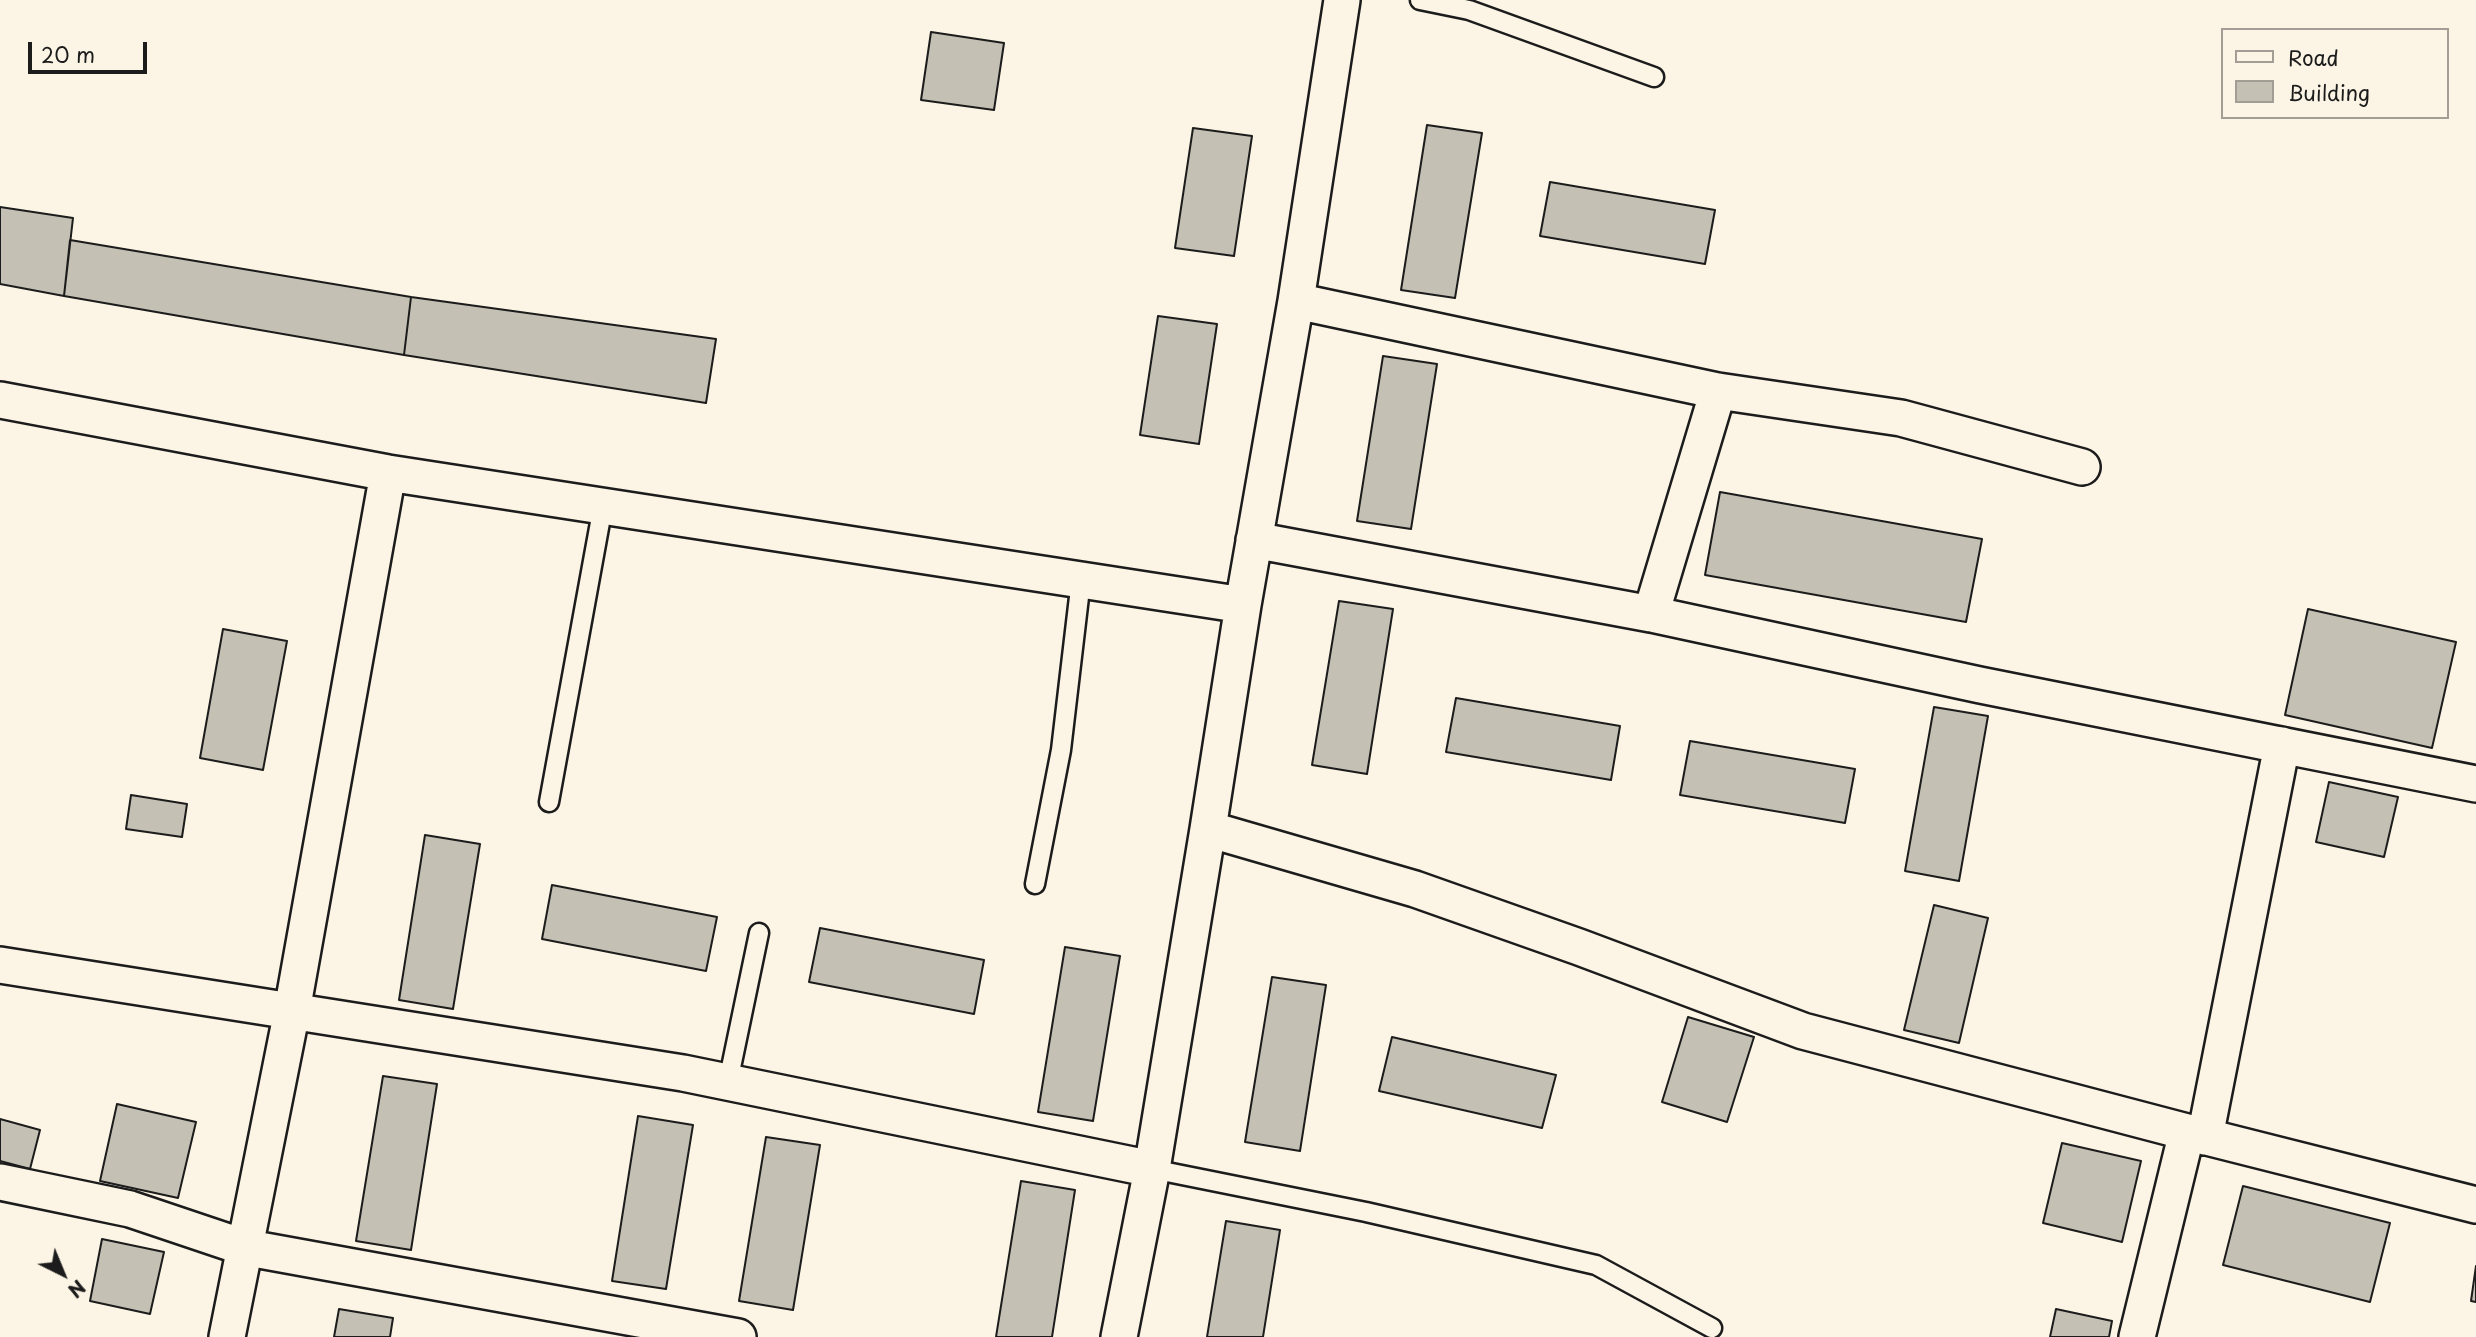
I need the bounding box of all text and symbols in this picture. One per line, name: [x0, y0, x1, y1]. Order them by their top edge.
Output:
scale bar: [32, 28, 150, 72]
legend: [2220, 28, 2448, 119]
text: 20 m: [41, 38, 95, 70]
text: Road: [2288, 41, 2339, 73]
text: Building: [2288, 76, 2370, 108]
north arrow: [28, 1239, 98, 1309]
text: N: [62, 1274, 92, 1305]

